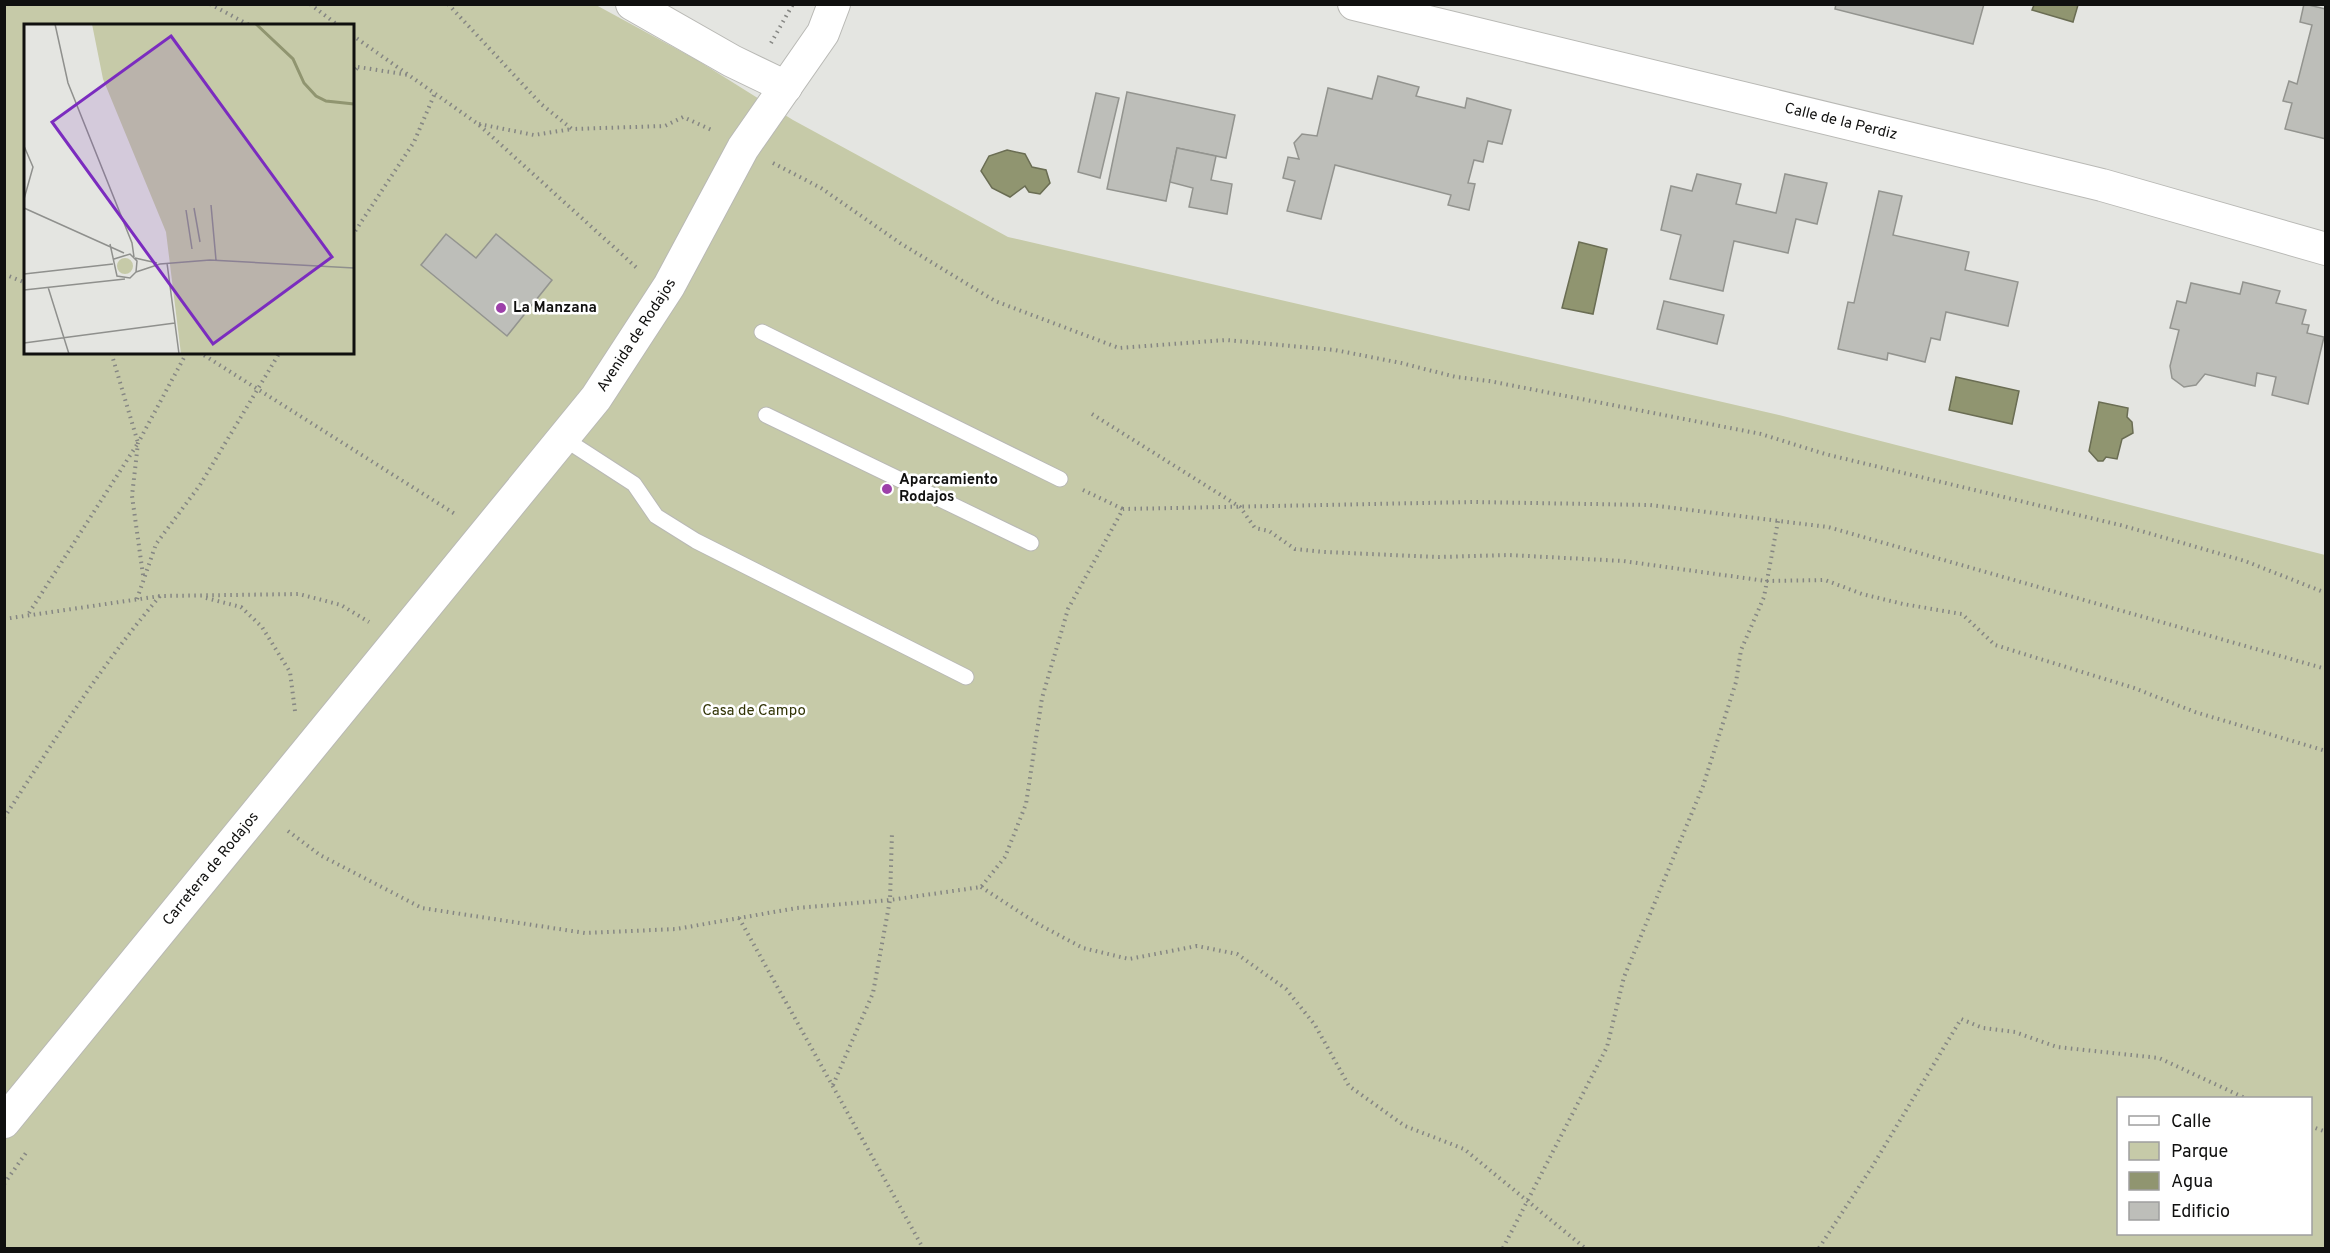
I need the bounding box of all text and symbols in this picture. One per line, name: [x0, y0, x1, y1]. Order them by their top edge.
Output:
inset map: [24, 24, 354, 354]
street label: Calle de la Perdiz: [1783, 99, 1899, 145]
street label: Avenida de Rodajos: [593, 275, 681, 396]
place label: La Manzana: [513, 299, 597, 318]
marker: La Manzana: [494, 301, 508, 315]
place label: Aparcamiento Rodajos: [899, 471, 998, 507]
marker: Aparcamiento Rodajos: [880, 482, 894, 496]
park label: Casa de Campo: [702, 702, 806, 721]
street label: Carretera de Rodajos: [159, 808, 263, 930]
legend: [2117, 1097, 2312, 1235]
text: Calle: [2171, 1111, 2211, 1134]
text: Parque: [2171, 1141, 2228, 1164]
text: Agua: [2171, 1171, 2213, 1194]
text: Edificio: [2171, 1201, 2230, 1224]

